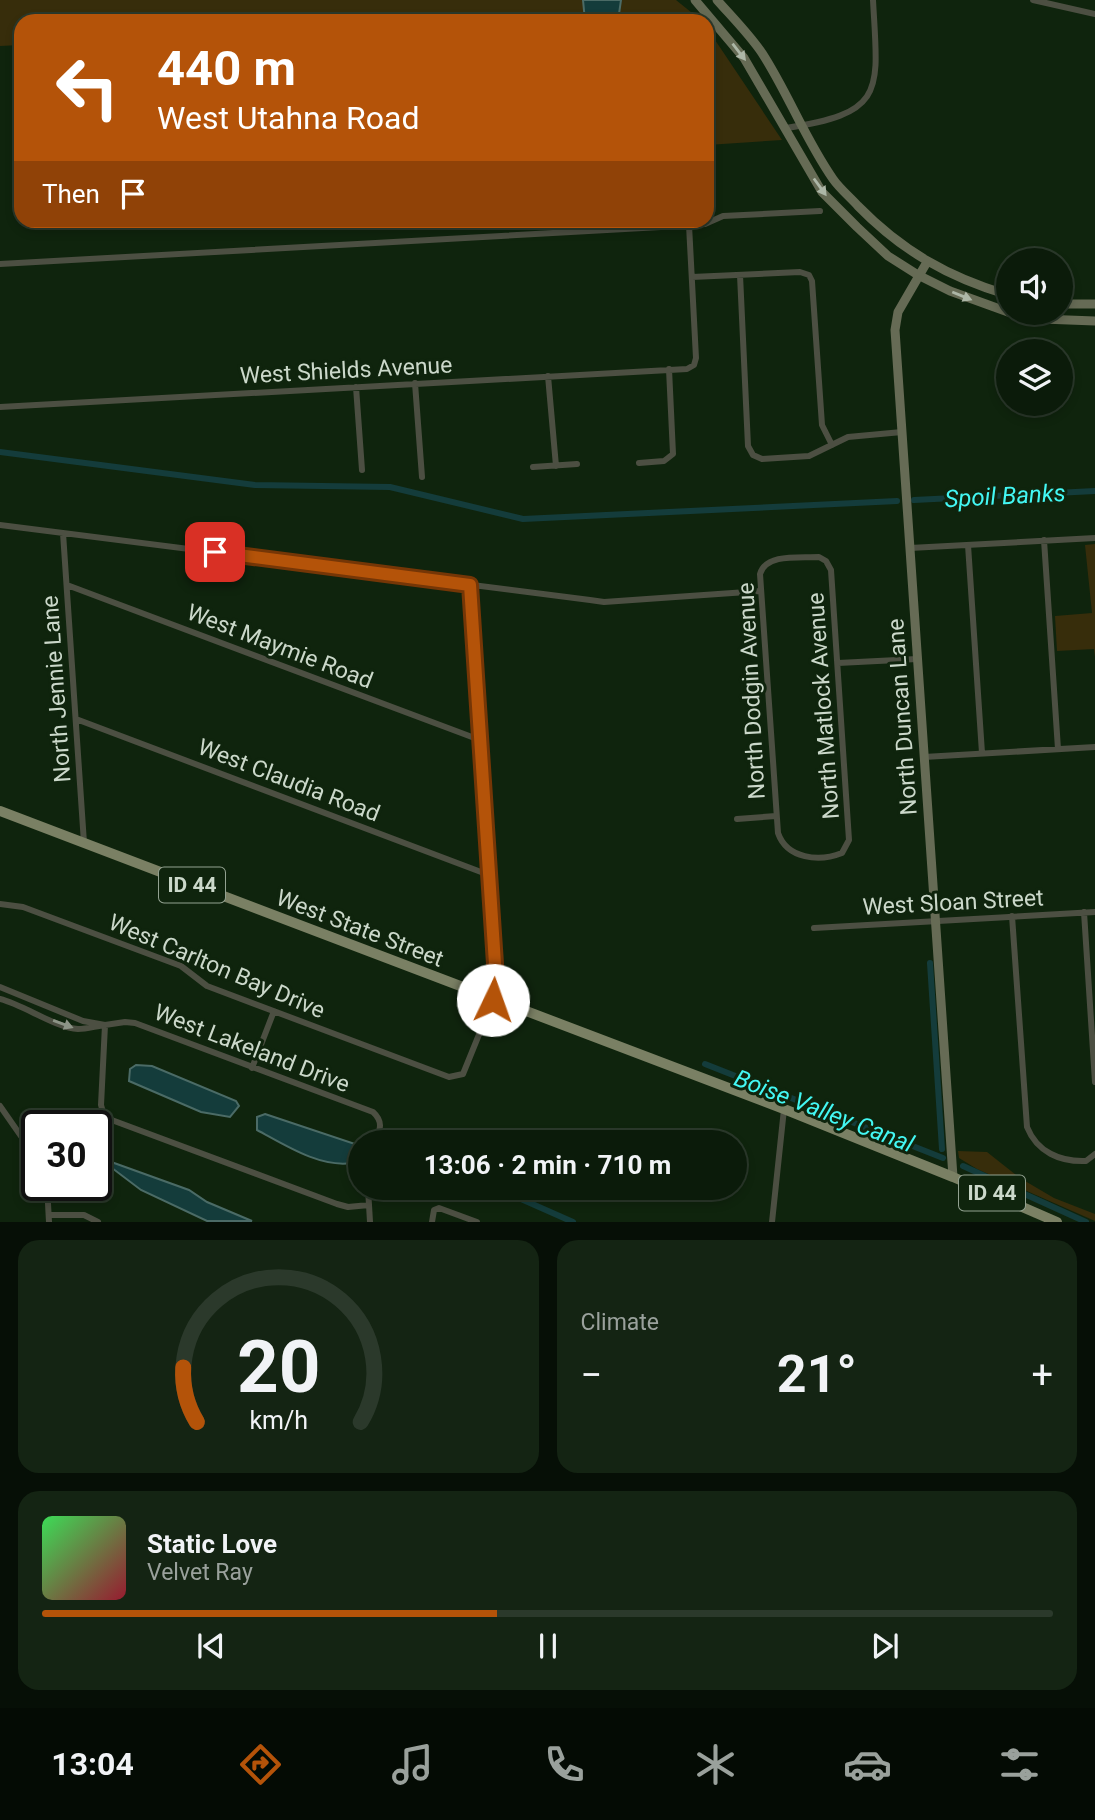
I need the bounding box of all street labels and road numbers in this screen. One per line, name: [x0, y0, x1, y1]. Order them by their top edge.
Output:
street label: West Shields Avenue: [239, 351, 453, 390]
street label: North Dodgin Avenue: [732, 582, 771, 800]
street label: North Matlock Avenue: [802, 592, 845, 820]
street label: North Jennie Lane: [36, 595, 77, 783]
street label: West Maymie Road: [183, 599, 377, 694]
street label: North Duncan Lane: [882, 618, 923, 816]
street label: West Claudia Road: [194, 733, 384, 828]
road number: ID 44: [159, 868, 225, 903]
street label: West State Street: [272, 884, 447, 973]
street label: West Sloan Street: [862, 884, 1044, 921]
street label: West Carlton Bay Drive: [105, 909, 329, 1024]
street label: West Lakeland Drive: [150, 999, 353, 1098]
road number: ID 44: [959, 1176, 1025, 1210]

